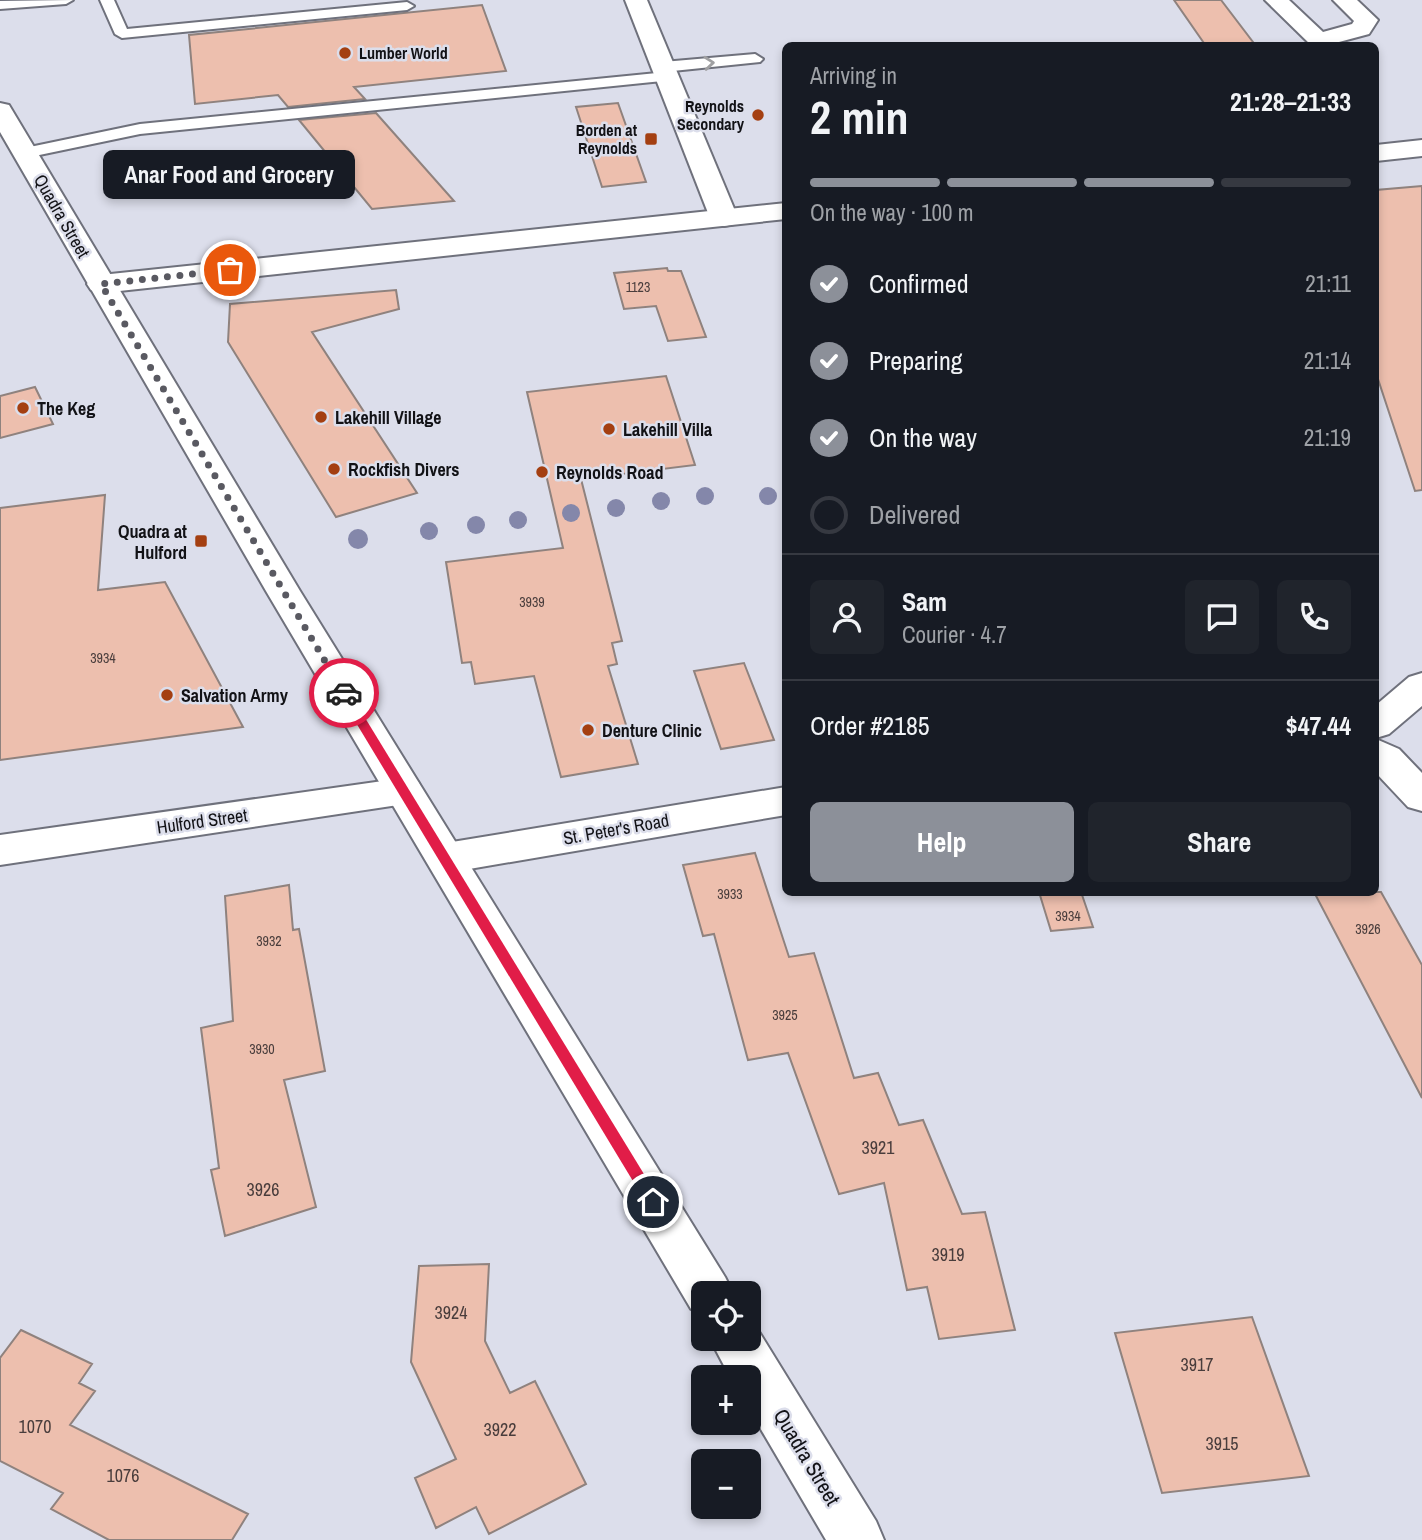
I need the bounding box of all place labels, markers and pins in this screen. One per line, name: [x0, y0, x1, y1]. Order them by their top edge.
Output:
place label: Lumber World: [359, 42, 448, 64]
marker: Lumber World: [337, 45, 353, 61]
place label: Reynolds Secondary: [677, 95, 745, 135]
marker: Reynolds Secondary: [750, 107, 766, 123]
place label: Borden at Reynolds: [576, 119, 638, 159]
marker: Borden at Reynolds: [643, 131, 659, 147]
callout: Anar Food and Grocery: [104, 151, 356, 200]
pin: [200, 240, 260, 300]
place label: The Keg: [37, 396, 95, 421]
marker: The Keg: [15, 400, 31, 416]
place label: Lakehill Village: [335, 405, 441, 430]
marker: Lakehill Village: [313, 409, 329, 425]
place label: Lakehill Villa: [623, 417, 713, 442]
marker: Lakehill Villa: [601, 421, 617, 437]
place label: Rockfish Divers: [348, 457, 460, 482]
place label: Reynolds Road: [556, 460, 663, 485]
marker: Rockfish Divers: [326, 461, 342, 477]
marker: Reynolds Road: [534, 464, 550, 480]
place label: Quadra at Hulford: [118, 519, 187, 565]
marker: Quadra at Hulford: [193, 533, 209, 549]
place label: Salvation Army: [181, 683, 289, 708]
marker: Salvation Army: [159, 687, 175, 703]
place label: Denture Clinic: [602, 718, 702, 743]
marker: Denture Clinic: [580, 722, 596, 738]
pin: [623, 1172, 683, 1232]

